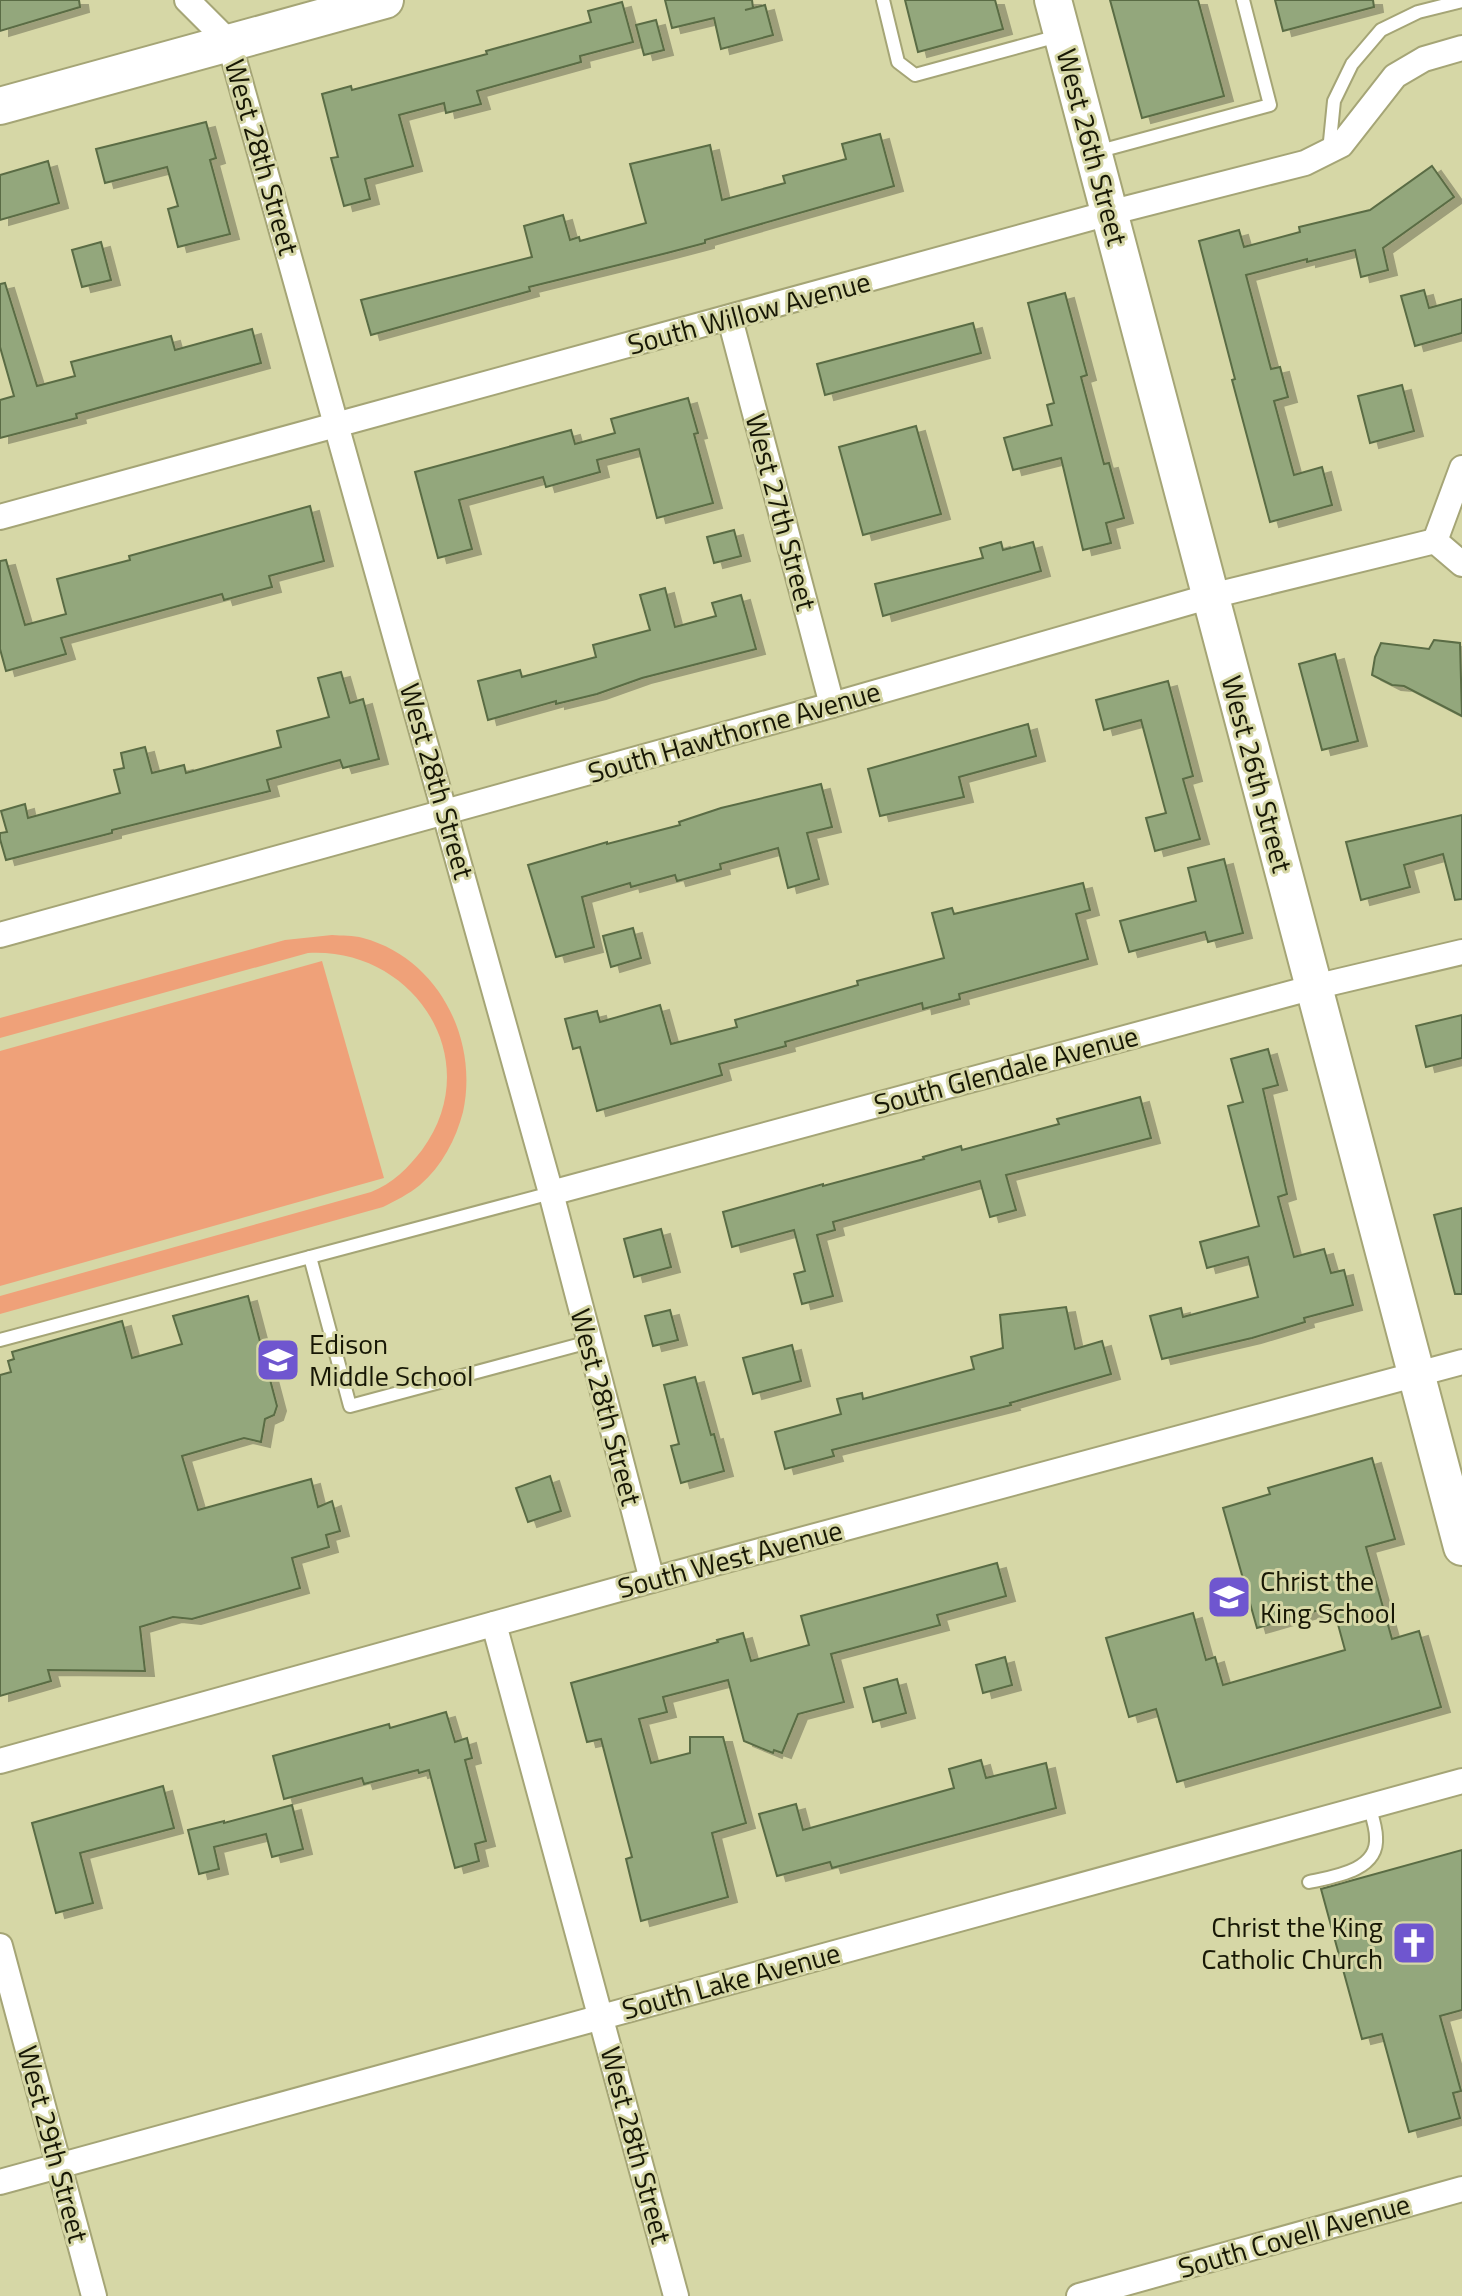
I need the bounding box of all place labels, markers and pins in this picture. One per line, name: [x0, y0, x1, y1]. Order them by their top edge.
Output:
place label: Edison Middle School: [309, 1322, 474, 1397]
school or university icon: Edison Middle School: [254, 1336, 302, 1384]
place label: Christ the King School: [1260, 1559, 1396, 1634]
school or university icon: Christ the King School: [1205, 1573, 1253, 1621]
place label: Christ the King Catholic Church: [1201, 1905, 1383, 1980]
church icon: Christ the King Catholic Church: [1390, 1919, 1438, 1967]

